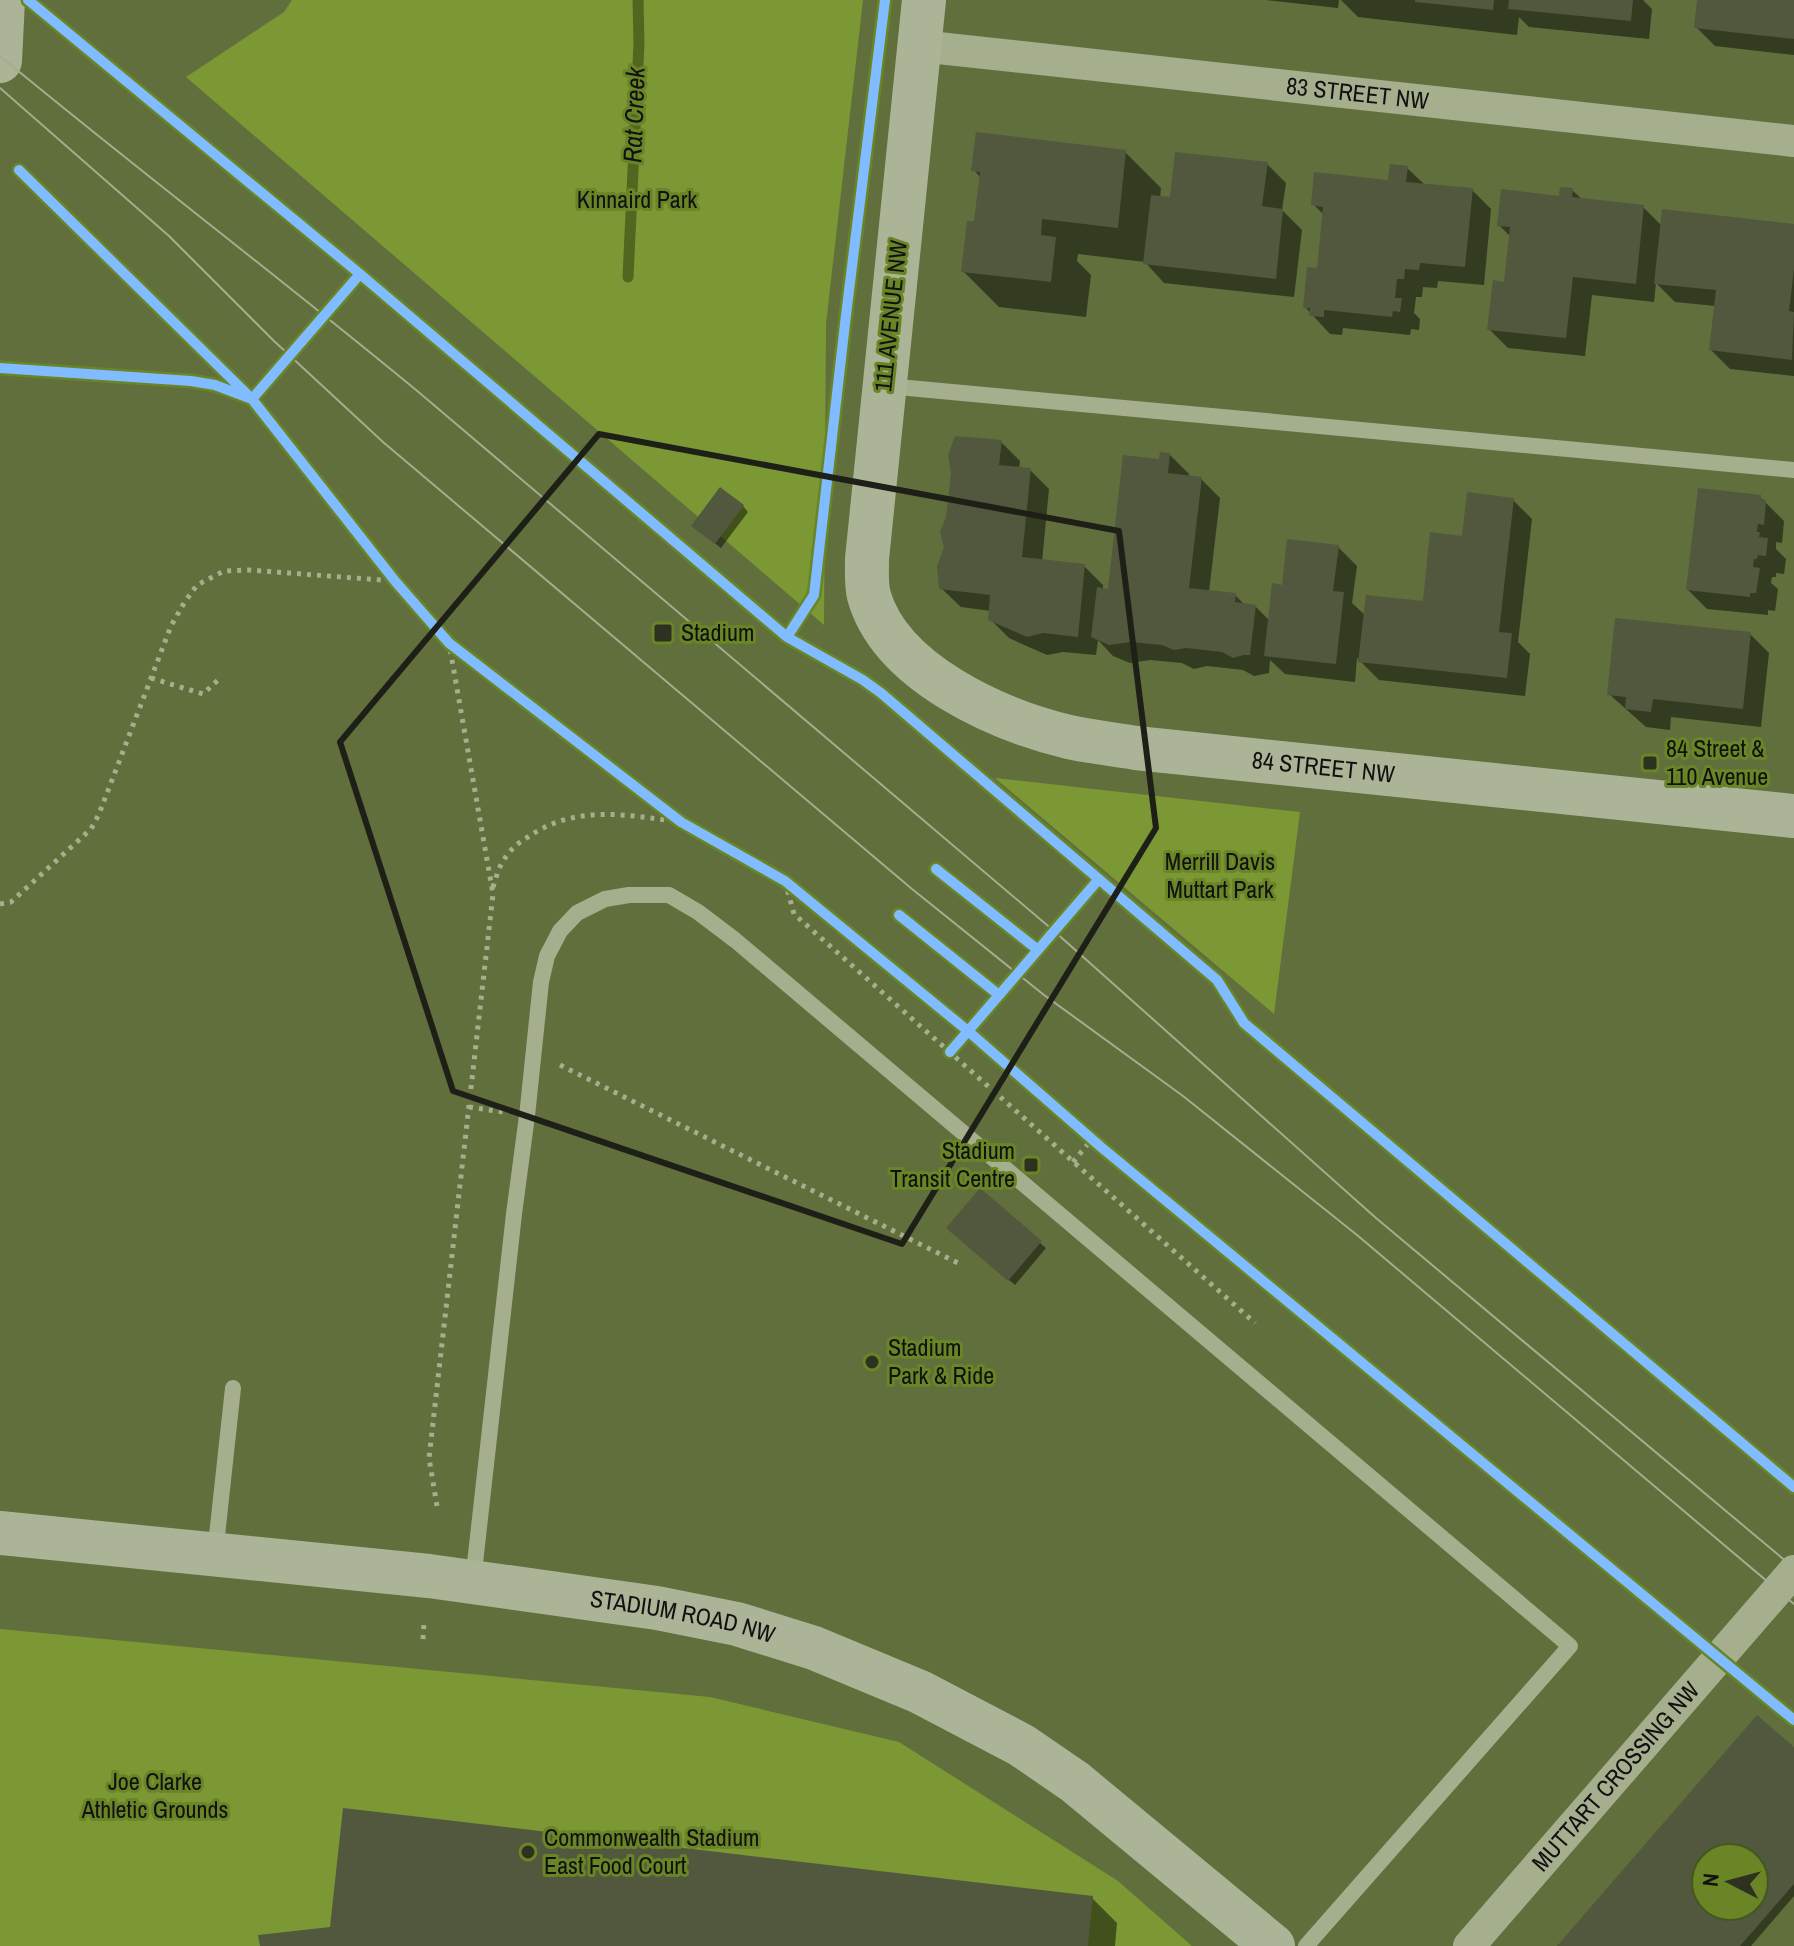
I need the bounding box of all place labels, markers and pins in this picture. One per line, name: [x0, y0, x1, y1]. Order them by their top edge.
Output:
place label: Stadium: [681, 616, 754, 648]
marker: Stadium: [652, 622, 674, 644]
place label: 84 Street & 110 Avenue: [1666, 732, 1768, 792]
marker: 84 Street & 110 Avenue: [1641, 754, 1659, 772]
place label: Stadium Transit Centre: [890, 1134, 1015, 1194]
marker: Stadium Transit Centre: [1022, 1156, 1040, 1174]
place label: Stadium Park & Ride: [888, 1331, 994, 1391]
marker: Stadium Park & Ride: [863, 1353, 881, 1371]
place label: Commonwealth Stadium East Food Court: [544, 1821, 759, 1881]
marker: Commonwealth Stadium East Food Court: [519, 1843, 537, 1861]

